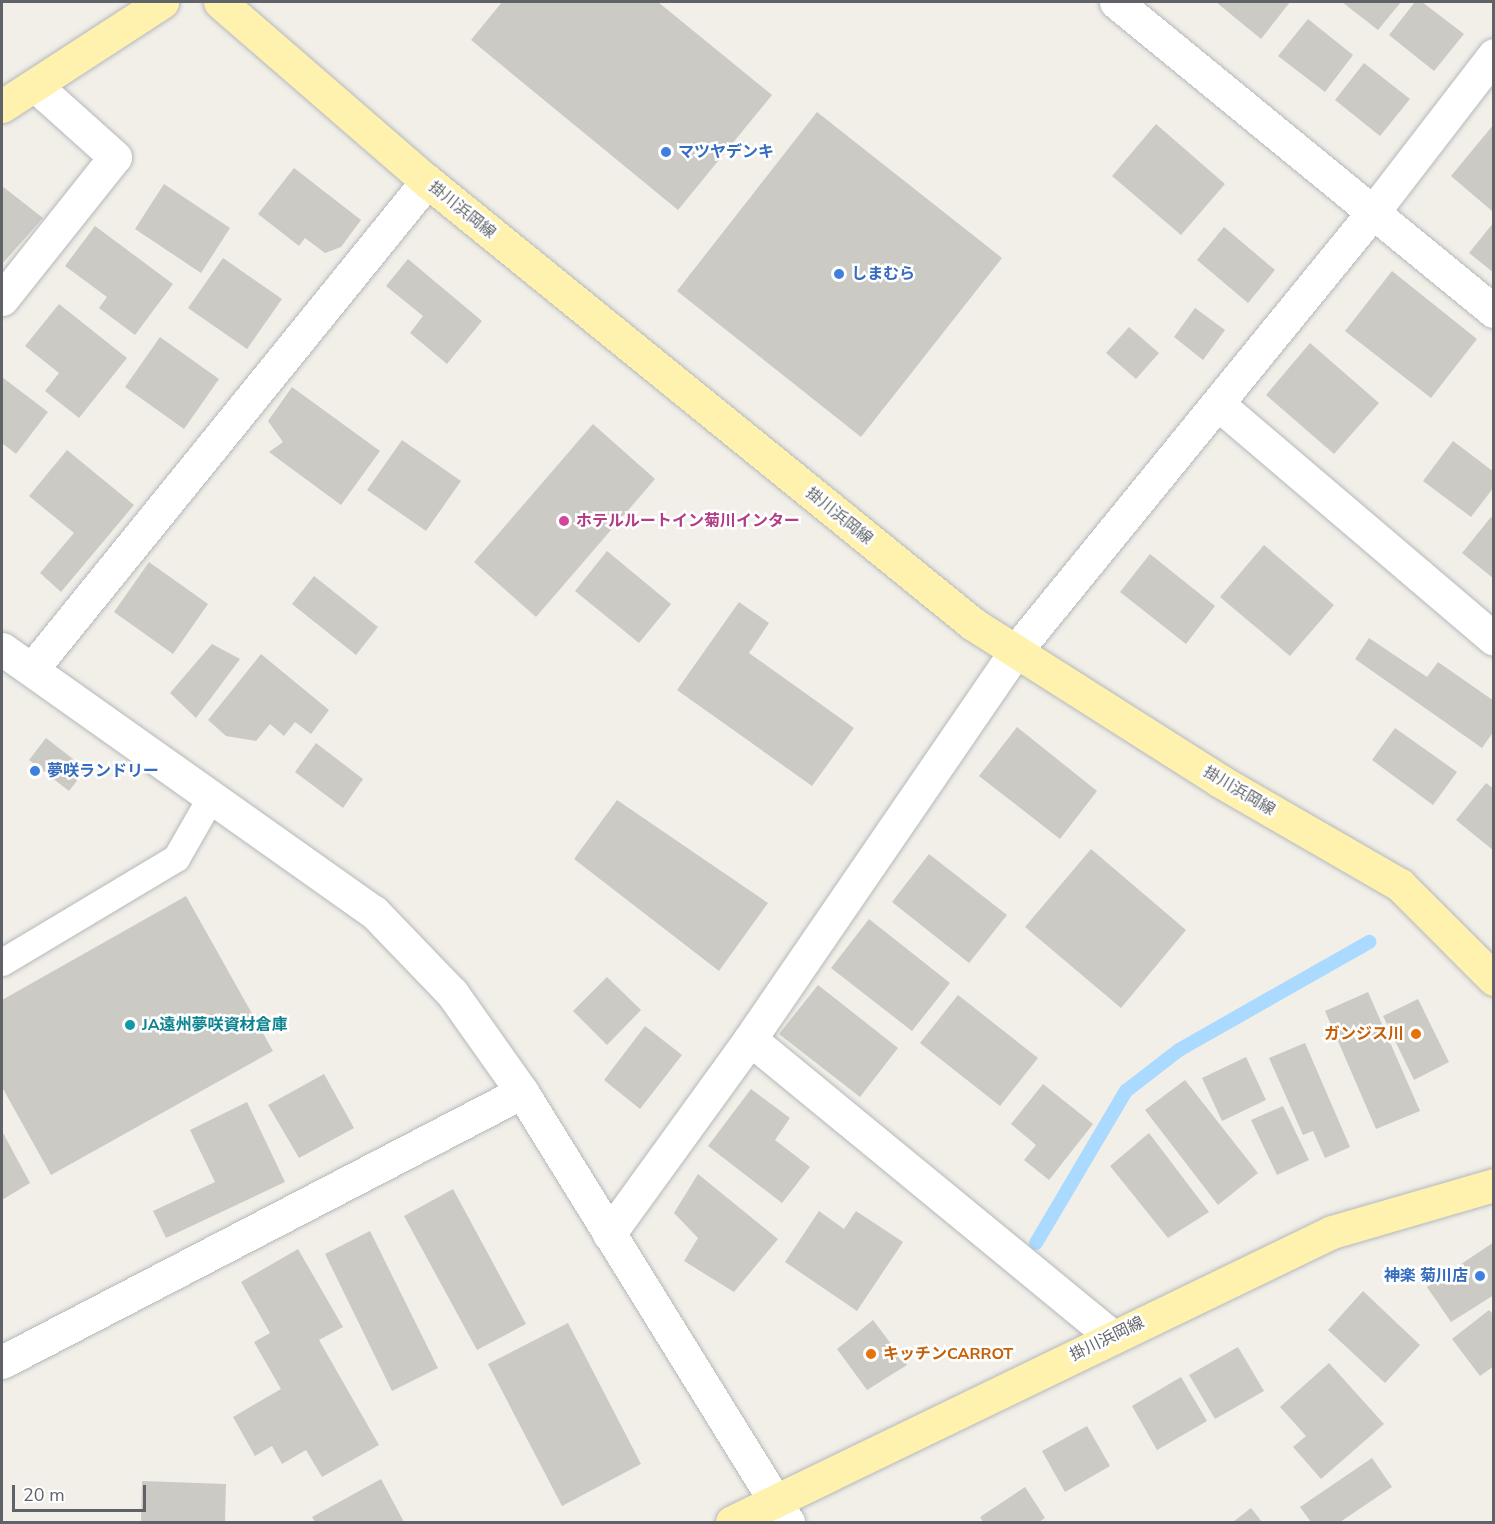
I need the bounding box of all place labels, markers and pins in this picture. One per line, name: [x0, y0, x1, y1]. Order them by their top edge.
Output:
place label: マツヤデンキ: [678, 142, 774, 162]
marker: マツヤデンキ: [659, 145, 673, 159]
place label: しまむら: [851, 264, 915, 284]
marker: しまむら: [832, 267, 846, 281]
place label: ホテルルートイン菊川インター: [576, 511, 800, 531]
marker: ホテルルートイン菊川インター: [557, 514, 571, 528]
place label: 夢咲ランドリー: [47, 761, 159, 781]
marker: 夢咲ランドリー: [28, 764, 42, 778]
place label: JA遠州夢咲資材倉庫: [142, 1015, 288, 1035]
marker: JA遠州夢咲資材倉庫: [123, 1018, 137, 1032]
place label: ガンジス川: [1324, 1024, 1404, 1044]
marker: ガンジス川: [1409, 1027, 1423, 1041]
place label: 神楽 菊川店: [1384, 1266, 1468, 1286]
marker: 神楽 菊川店: [1473, 1269, 1487, 1283]
place label: キッチンCARROT: [883, 1344, 1013, 1364]
marker: キッチンCARROT: [864, 1347, 878, 1361]

